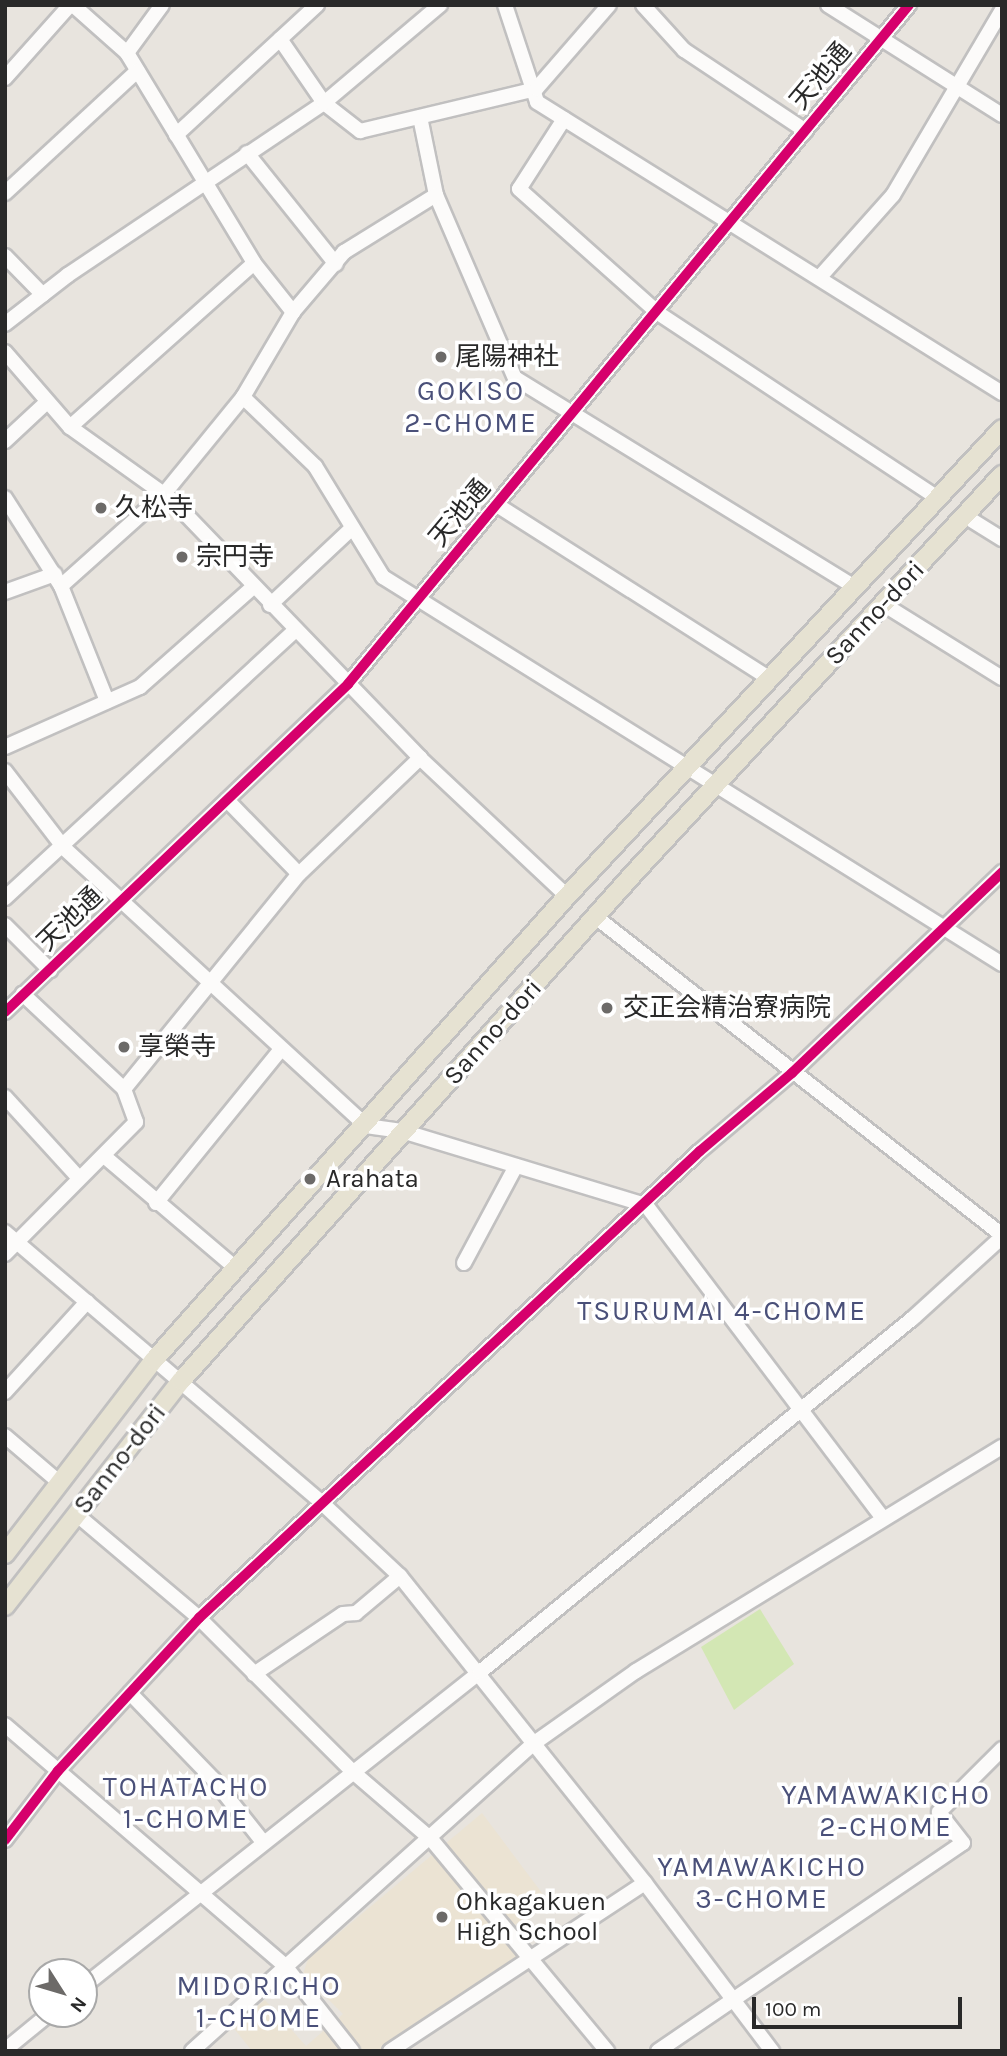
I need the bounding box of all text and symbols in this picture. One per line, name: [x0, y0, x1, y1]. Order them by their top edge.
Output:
street label: 天池通: [784, 36, 858, 116]
place label: 尾陽神社: [455, 341, 559, 373]
marker: 尾陽神社: [433, 349, 449, 365]
district label: GOKISO 2-CHOME: [405, 374, 537, 440]
street label: 天池通: [423, 473, 497, 553]
place label: 久松寺: [115, 492, 193, 524]
marker: 久松寺: [93, 500, 109, 516]
place label: 宗円寺: [196, 541, 274, 573]
marker: 宗円寺: [174, 549, 190, 565]
street label: Sanno-dori: [819, 554, 931, 672]
street label: 天池通: [31, 881, 109, 957]
street label: Sanno-dori: [437, 973, 549, 1091]
place label: 交正会精治寮病院: [623, 992, 831, 1024]
marker: 交正会精治寮病院: [597, 998, 617, 1018]
place label: 享榮寺: [138, 1031, 216, 1063]
marker: 享榮寺: [116, 1039, 132, 1055]
place label: Arahata: [326, 1163, 419, 1195]
marker: Arahata: [300, 1169, 320, 1189]
district label: TSURUMAI 4-CHOME: [579, 1294, 865, 1328]
street label: Sanno-dori: [67, 1398, 173, 1520]
district label: TOHATACHO 1-CHOME: [104, 1770, 268, 1836]
district label: YAMAWAKICHO 2-CHOME: [783, 1778, 989, 1844]
district label: YAMAWAKICHO 3-CHOME: [659, 1850, 865, 1916]
place label: Ohkagakuen High School: [456, 1886, 606, 1948]
marker: Ohkagakuen High School: [434, 1909, 450, 1925]
north arrow: [28, 1958, 98, 2028]
district label: MIDORICHO 1-CHOME: [178, 1969, 340, 2035]
scale bar: [755, 1982, 965, 2026]
text: N: [65, 1992, 91, 2016]
text: 100 m: [765, 1997, 822, 2021]

